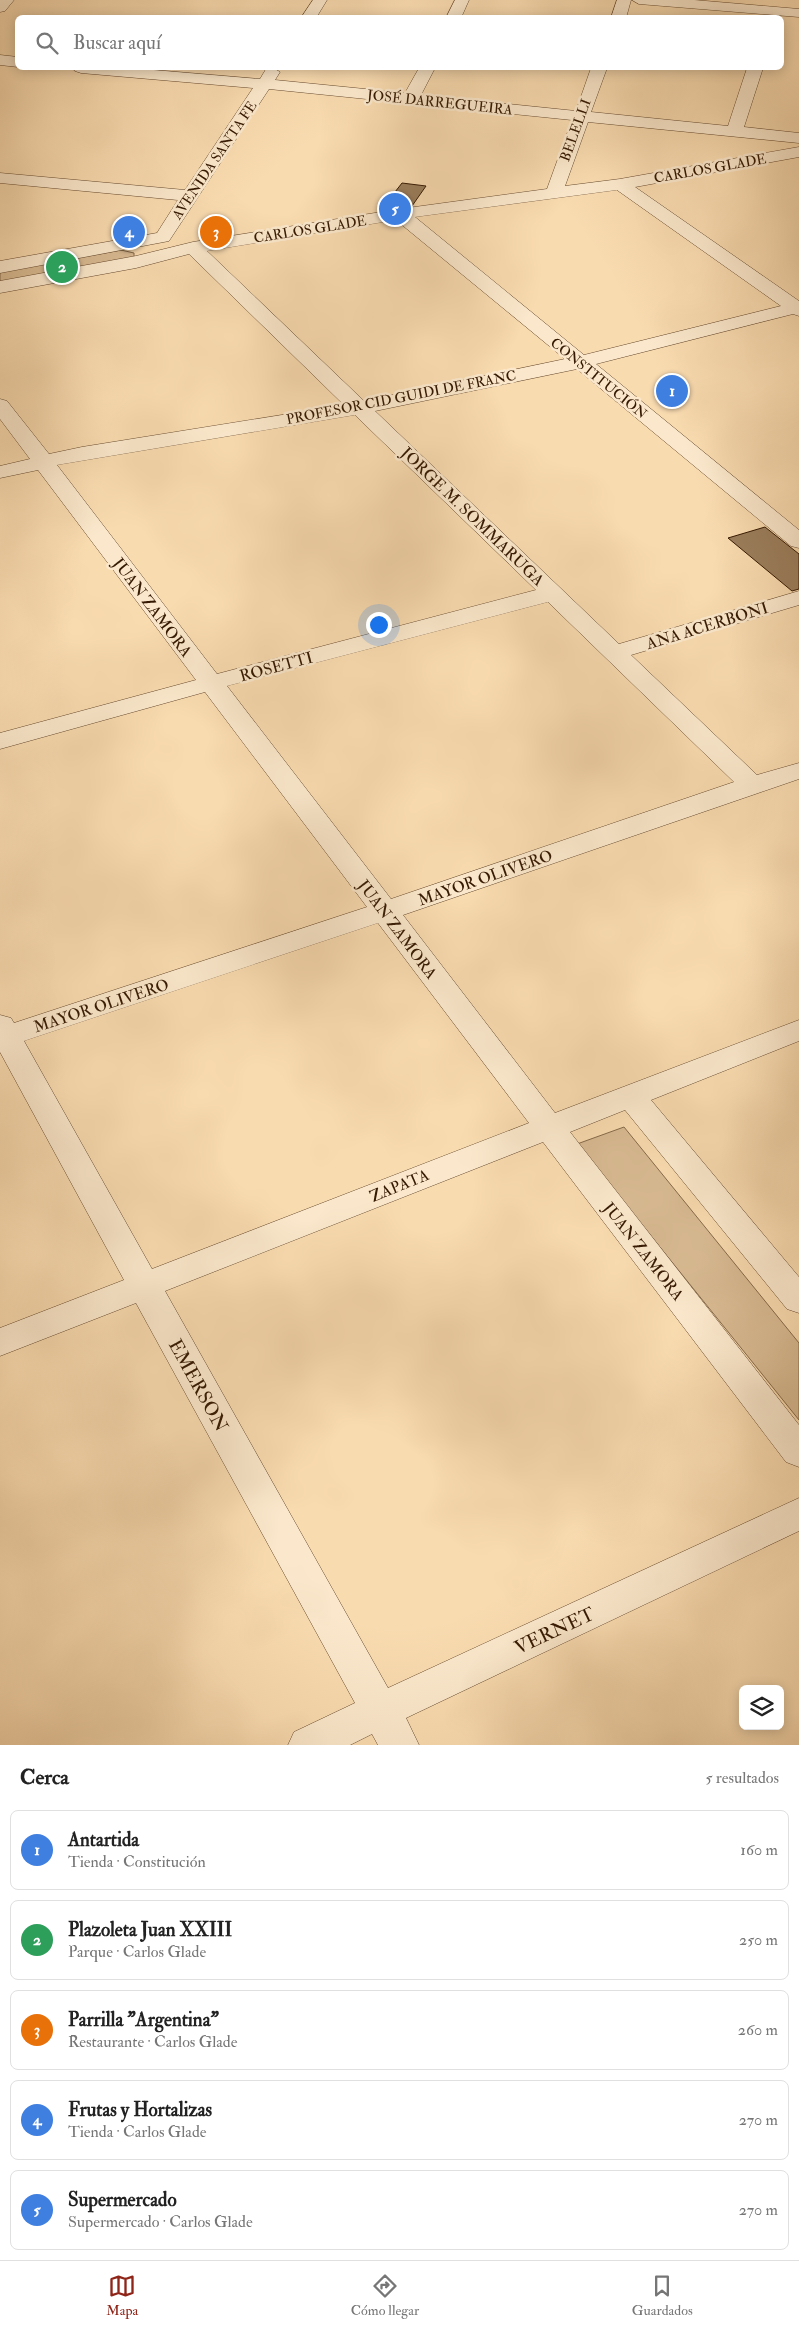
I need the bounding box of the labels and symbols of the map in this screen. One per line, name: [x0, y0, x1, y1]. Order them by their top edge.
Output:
street label: JOSÉ DARREGUEIRA: [365, 86, 514, 119]
street label: BELELLI: [556, 96, 595, 164]
street label: AVENIDA SANTA FE: [168, 98, 260, 224]
street label: CARLOS GLADE: [653, 150, 768, 187]
pin: 5: [379, 190, 411, 228]
street label: CARLOS GLADE: [253, 212, 368, 247]
pin: 4: [113, 213, 145, 251]
pin: 3: [200, 213, 232, 251]
pin: 2: [46, 248, 78, 286]
street label: CONSTITUCIÓN: [547, 334, 651, 423]
street label: PROFESOR CID GUIDI DE FRANC: [285, 367, 518, 428]
pin: 1: [656, 372, 688, 410]
street label: JORGE M. SOMMARUGA: [395, 442, 548, 591]
street label: JUAN ZAMORA: [107, 553, 196, 662]
street label: ANA ACERBONI: [643, 598, 771, 654]
your location: [366, 612, 392, 638]
street label: ROSETTI: [237, 648, 315, 686]
street label: MAYOR OLIVERO: [415, 846, 555, 910]
street label: JUAN ZAMORA: [352, 875, 441, 984]
street label: MAYOR OLIVERO: [31, 975, 172, 1037]
street label: ZAPATA: [367, 1165, 432, 1207]
street label: JUAN ZAMORA: [597, 1198, 688, 1305]
street label: EMERSON: [163, 1335, 233, 1436]
street label: VERNET: [511, 1602, 598, 1660]

